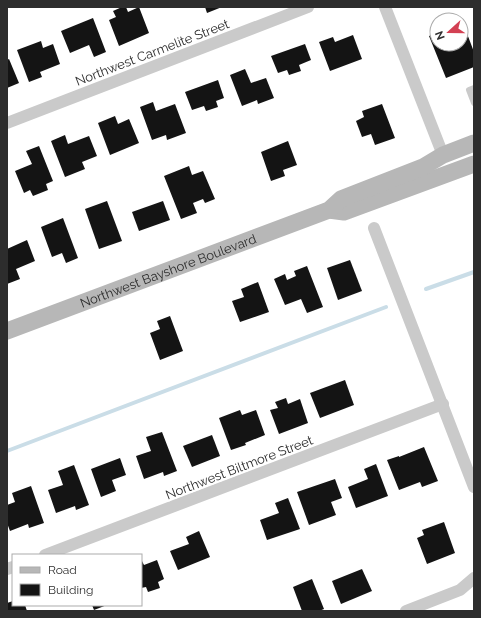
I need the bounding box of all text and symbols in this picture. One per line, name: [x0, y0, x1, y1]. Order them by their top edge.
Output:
north arrow: [429, 12, 469, 52]
street label: Northwest Carmelite Street: [73, 16, 232, 89]
text: N: [433, 29, 448, 42]
street label: Northwest Bayshore Boulevard: [78, 231, 258, 311]
street label: Northwest Biltmore Street: [164, 432, 315, 502]
legend: [12, 554, 142, 606]
text: Road: [48, 563, 77, 577]
text: Building: [48, 583, 94, 597]

